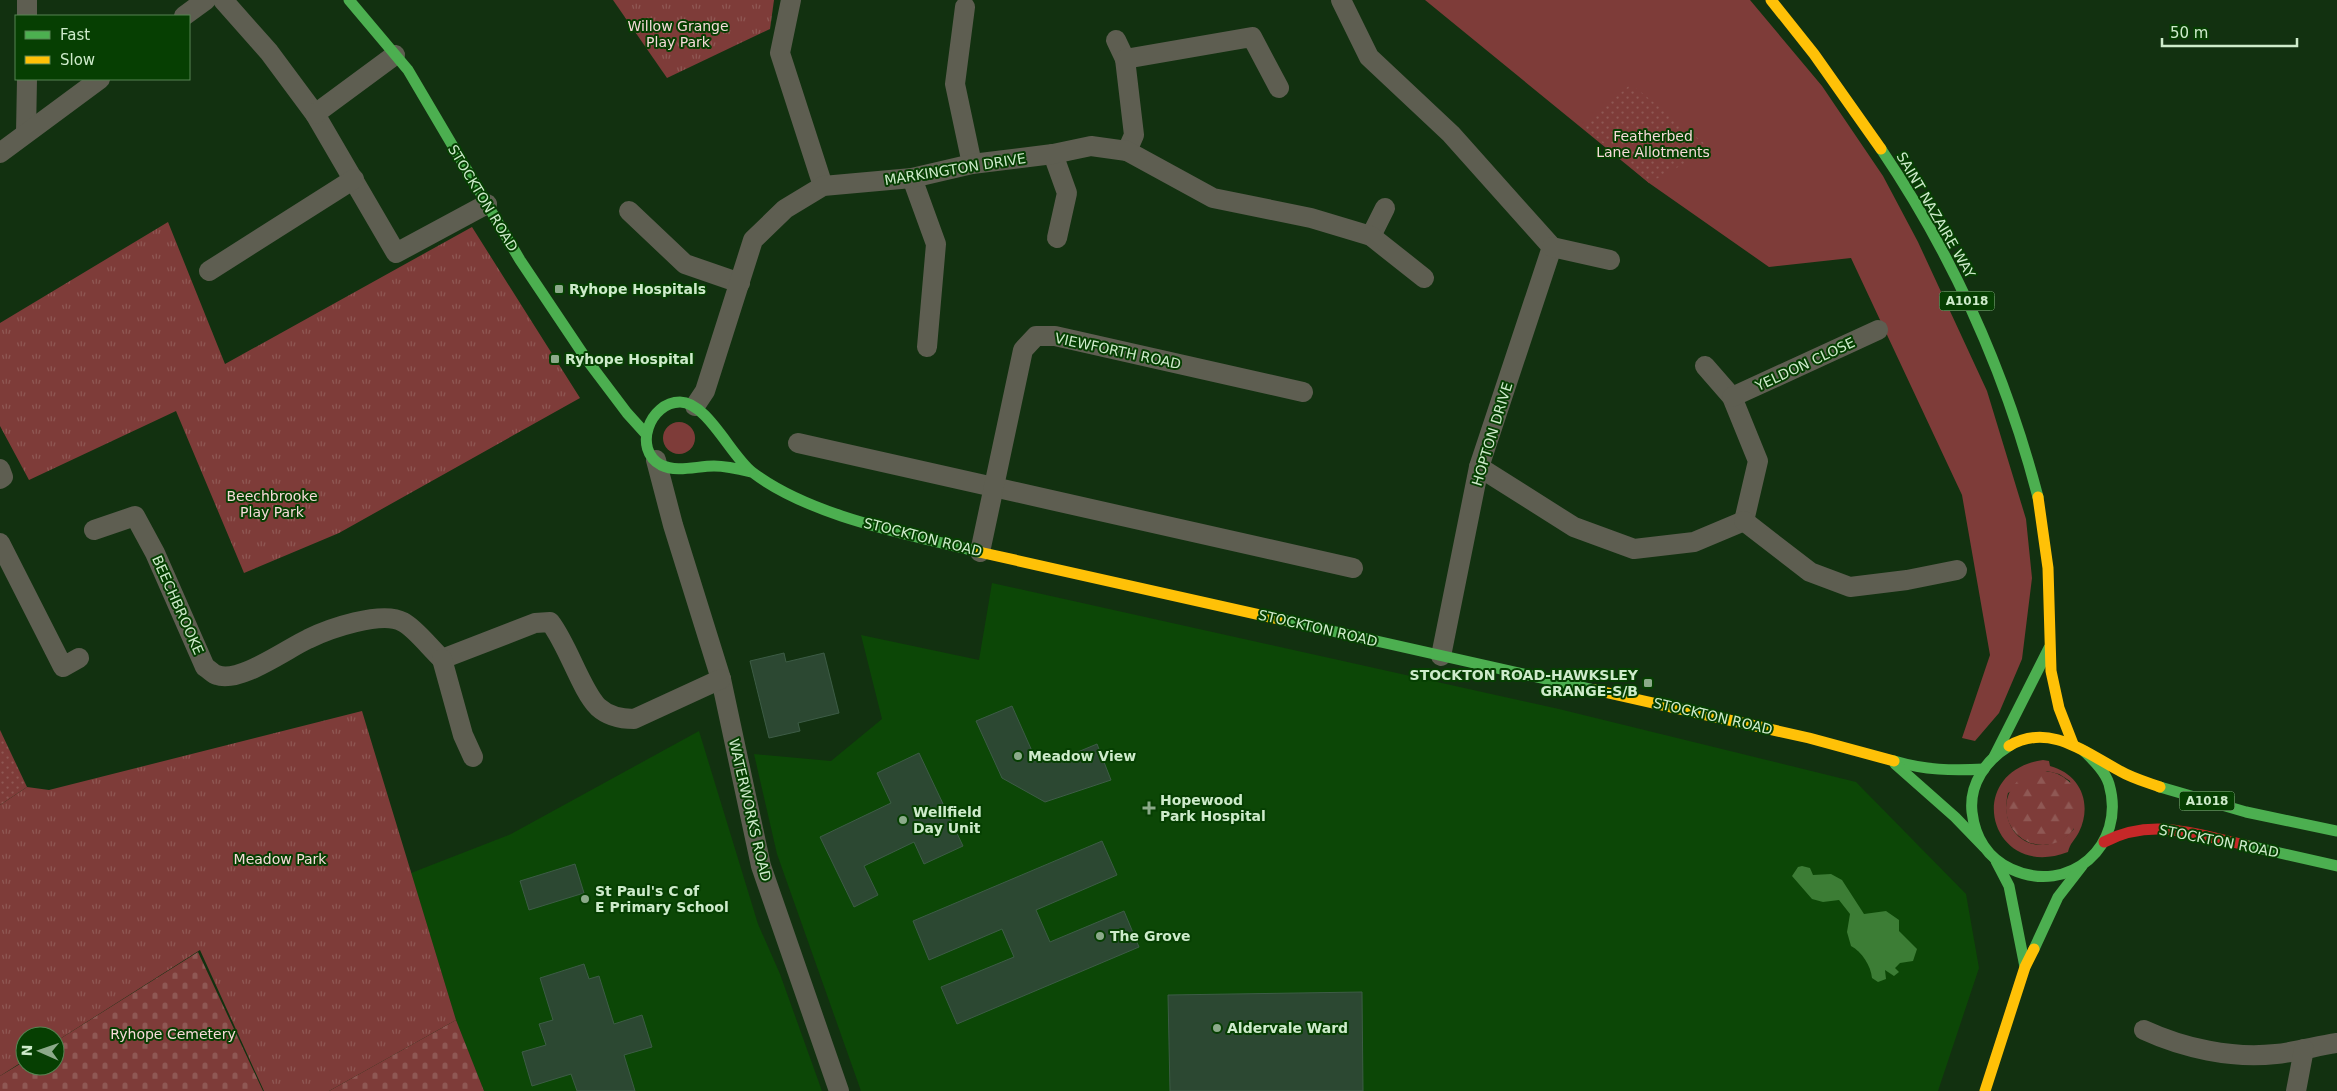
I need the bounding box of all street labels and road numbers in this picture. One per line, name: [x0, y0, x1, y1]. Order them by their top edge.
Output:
street label: STOCKTON ROAD: [445, 142, 521, 254]
street label: SAINT NAZAIRE WAY: [1893, 149, 1979, 281]
street label: MARKINGTON DRIVE: [883, 150, 1027, 188]
road number: A1018: [1940, 292, 1994, 310]
street label: VIEWFORTH ROAD: [1053, 330, 1183, 372]
street label: YELDON CLOSE: [1752, 334, 1857, 394]
street label: HOPTON DRIVE: [1469, 380, 1515, 488]
street label: STOCKTON ROAD: [862, 515, 984, 559]
street label: BEECHBROOKE: [149, 553, 207, 657]
street label: STOCKTON ROAD: [1257, 607, 1379, 649]
street label: STOCKTON ROAD: [1652, 695, 1774, 737]
street label: WATERWORKS ROAD: [726, 737, 774, 883]
road number: A1018: [2180, 791, 2234, 810]
street label: STOCKTON ROAD: [2158, 822, 2280, 860]

